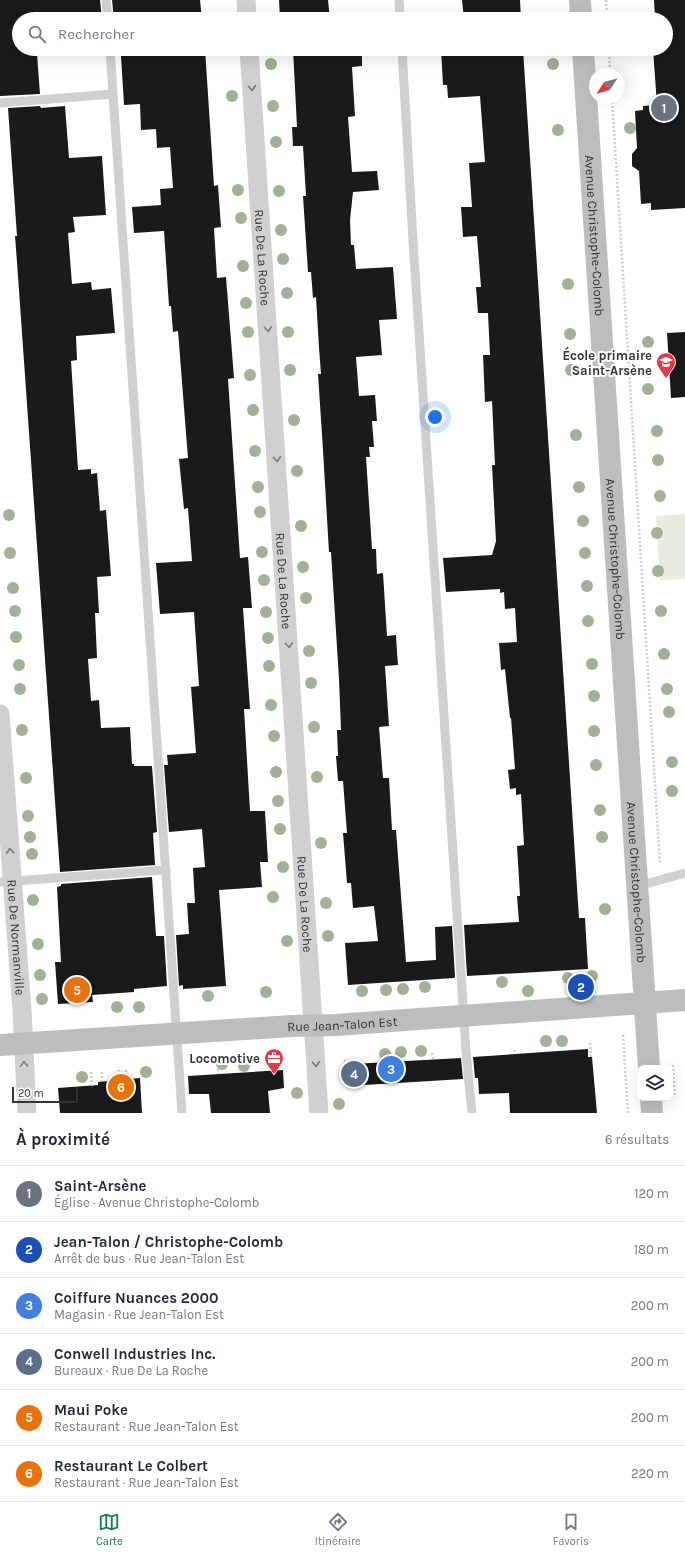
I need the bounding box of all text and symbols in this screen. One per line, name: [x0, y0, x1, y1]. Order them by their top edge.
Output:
search box: [12, 12, 673, 56]
icon: search: [26, 23, 48, 45]
text: Rechercher: [58, 25, 135, 43]
north arrow: [589, 68, 625, 104]
one-way arrow: [248, 85, 256, 91]
pin: 1: [651, 93, 677, 123]
street label: Avenue Christophe-Colomb: [582, 154, 608, 317]
street label: Rue De La Roche: [252, 209, 273, 307]
one-way arrow: [264, 326, 272, 332]
place label: École primaire Saint-Arsène: [563, 346, 652, 378]
school or university icon: École primaire Saint-Arsène: [655, 351, 677, 379]
your location: [425, 407, 445, 427]
one-way arrow: [272, 456, 281, 462]
street label: Avenue Christophe-Colomb: [603, 478, 629, 640]
street label: Rue De La Roche: [273, 532, 295, 630]
one-way arrow: [284, 642, 293, 648]
street label: Avenue Christophe-Colomb: [624, 801, 650, 963]
one-way arrow: [5, 848, 14, 854]
street label: Rue De La Roche: [295, 855, 316, 953]
street label: Rue De Normanville: [5, 879, 28, 996]
pin: 2: [568, 972, 594, 1002]
pin: 5: [64, 975, 90, 1005]
street label: Rue Jean-Talon Est: [287, 1013, 398, 1034]
office icon: Locomotive: [263, 1047, 285, 1075]
place label: Locomotive: [189, 1051, 260, 1066]
pin: 3: [378, 1054, 404, 1084]
pin: 4: [341, 1059, 367, 1089]
one-way arrow: [20, 1061, 29, 1067]
one-way arrow: [312, 1061, 321, 1067]
map controls: [637, 1065, 673, 1101]
button: layers: [637, 1065, 673, 1101]
pin: 6: [108, 1072, 134, 1102]
scale bar: [12, 1085, 78, 1104]
text: 20 m: [18, 1087, 44, 1100]
text: À proximité: [16, 1129, 110, 1149]
text: 6 résultats: [605, 1132, 669, 1147]
text: Saint-Arsène: [54, 1177, 147, 1195]
text: 1: [27, 1186, 31, 1201]
text: 120 m: [634, 1186, 669, 1201]
text: Église · Avenue Christophe-Colomb: [54, 1195, 260, 1210]
text: Jean-Talon / Christophe-Colomb: [54, 1233, 283, 1251]
text: 2: [25, 1242, 33, 1257]
text: 180 m: [634, 1242, 669, 1257]
text: Arrêt de bus · Rue Jean-Talon Est: [54, 1251, 244, 1266]
text: Coiffure Nuances 2000: [54, 1289, 218, 1307]
text: 3: [25, 1298, 33, 1313]
text: 200 m: [631, 1298, 669, 1313]
text: Magasin · Rue Jean-Talon Est: [54, 1307, 224, 1322]
text: Conwell Industries Inc.: [54, 1345, 216, 1363]
text: 4: [25, 1354, 33, 1369]
text: 200 m: [631, 1354, 669, 1369]
text: Bureaux · Rue De La Roche: [54, 1363, 208, 1378]
text: Maui Poke: [54, 1401, 128, 1419]
text: 5: [25, 1410, 33, 1425]
text: 200 m: [631, 1410, 669, 1425]
text: Restaurant · Rue Jean-Talon Est: [54, 1419, 239, 1434]
text: Restaurant Le Colbert: [54, 1457, 208, 1475]
text: 6: [25, 1466, 33, 1481]
text: 220 m: [631, 1466, 669, 1481]
text: Restaurant · Rue Jean-Talon Est: [54, 1475, 239, 1490]
tab: Carte: [96, 1511, 123, 1548]
tab: Itinéraire: [315, 1511, 361, 1548]
tab: Favoris: [553, 1511, 589, 1548]

